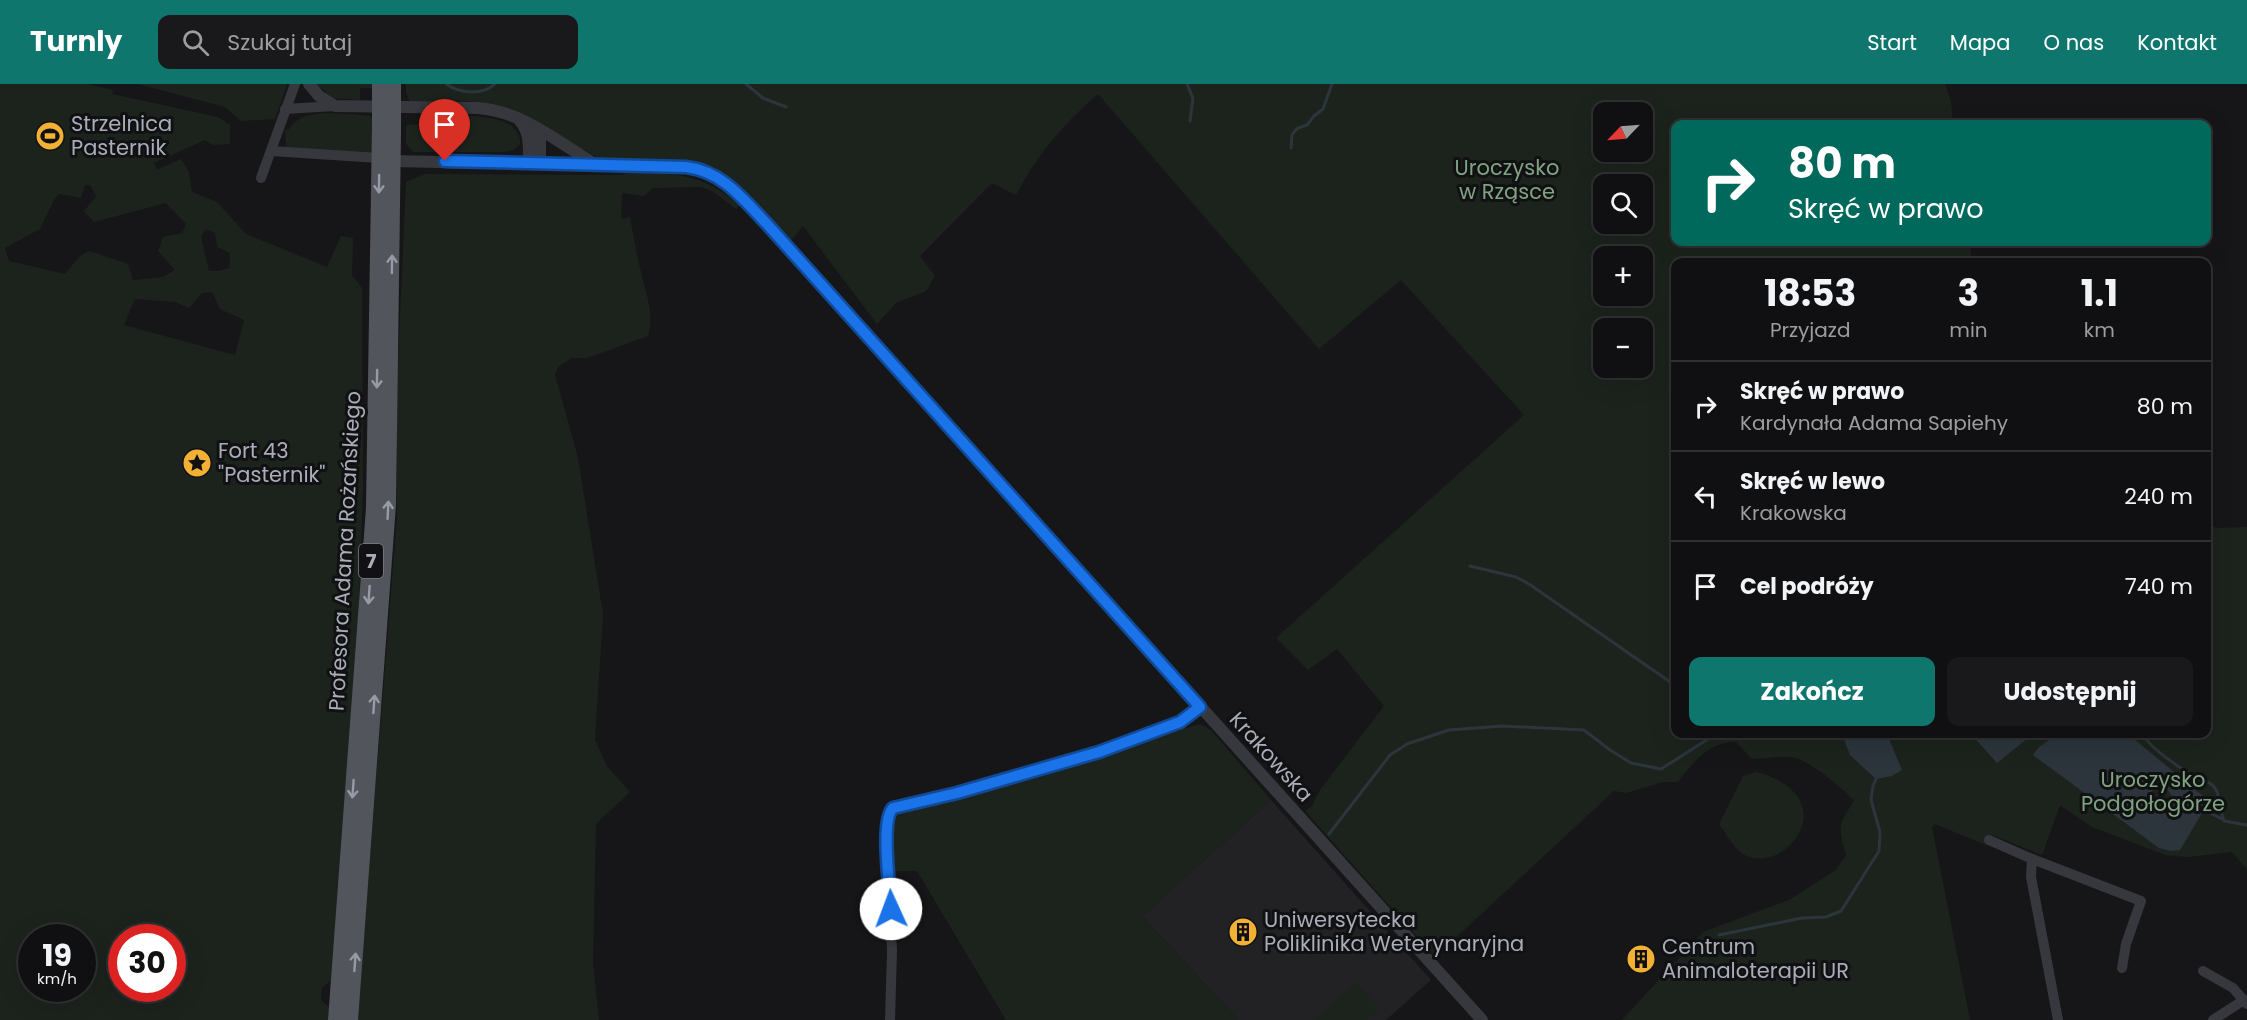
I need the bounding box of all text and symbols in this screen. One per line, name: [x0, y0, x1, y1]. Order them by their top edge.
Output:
search box: [158, 15, 578, 69]
text: Turnly: [30, 22, 122, 61]
icon: search: [179, 26, 212, 59]
text: Szukaj tutaj: [227, 27, 352, 58]
text: Start: [1867, 28, 1917, 57]
text: Mapa: [1950, 28, 2011, 57]
text: O nas: [2044, 28, 2104, 57]
text: Kontakt: [2137, 28, 2217, 57]
pin: [419, 99, 470, 161]
north arrow: [1593, 102, 1653, 162]
map controls: [1593, 102, 1653, 378]
icon: arrive: [428, 108, 461, 141]
place label: Strzelnica Pasternik: [71, 109, 172, 162]
sports icon: Strzelnica Pasternik: [34, 120, 66, 152]
text: 80 m: [1788, 134, 1896, 193]
icon: right: [1689, 144, 1767, 222]
park label: Uroczysko w Rząsce: [1455, 153, 1559, 206]
one-way arrow: [373, 174, 385, 194]
button: search: [1593, 174, 1653, 234]
text: Skręć w prawo: [1788, 190, 1984, 227]
button: +: [1593, 246, 1653, 306]
one-way arrow: [386, 254, 397, 274]
text: 18:53: [1764, 268, 1856, 319]
text: 3: [1958, 268, 1979, 319]
text: 1.1: [2081, 268, 2118, 319]
text: Przyjazd: [1770, 316, 1850, 344]
text: min: [1949, 316, 1988, 344]
text: km: [2084, 316, 2115, 344]
button: −: [1593, 318, 1653, 378]
one-way arrow: [371, 369, 382, 389]
text: Skręć w prawo: [1740, 376, 1904, 407]
street label: Profesora Adama Rożańskiego: [322, 390, 367, 712]
icon: right: [1689, 390, 1722, 423]
text: 80 m: [2137, 391, 2193, 422]
text: Kardynała Adama Sapiehy: [1740, 409, 2008, 437]
place label: Fort 43 "Pasternik": [218, 436, 326, 489]
place icon: Fort 43 "Pasternik": [181, 447, 213, 479]
text: Skręć w lewo: [1740, 466, 1885, 497]
icon: left: [1689, 480, 1722, 513]
text: 240 m: [2124, 481, 2193, 512]
text: Krakowska: [1740, 499, 1847, 527]
one-way arrow: [382, 500, 393, 520]
road number: 7: [359, 544, 383, 578]
icon: arrive: [1689, 570, 1722, 603]
text: Cel podróży: [1740, 571, 1874, 602]
text: 740 m: [2125, 571, 2193, 602]
one-way arrow: [363, 585, 374, 604]
button: Zakończ: [1689, 657, 1935, 726]
button: Udostępnij: [1947, 657, 2193, 726]
one-way arrow: [369, 695, 380, 715]
street label: Krakowska: [1223, 705, 1320, 808]
park label: Uroczysko Podgołogórze: [2081, 765, 2225, 818]
one-way arrow: [348, 779, 359, 799]
position arrow: [859, 877, 923, 941]
place label: Uniwersytecka Poliklinika Weterynaryjna: [1264, 905, 1524, 958]
building icon: Uniwersytecka Poliklinika Weterynaryjna: [1227, 916, 1259, 948]
speed limit sign: 30: [108, 924, 186, 1002]
place label: Centrum Animaloterapii UR: [1662, 932, 1849, 985]
text: 19: [42, 934, 72, 977]
building icon: Centrum Animaloterapii UR: [1625, 943, 1657, 975]
one-way arrow: [349, 952, 360, 972]
text: km/h: [37, 968, 77, 989]

